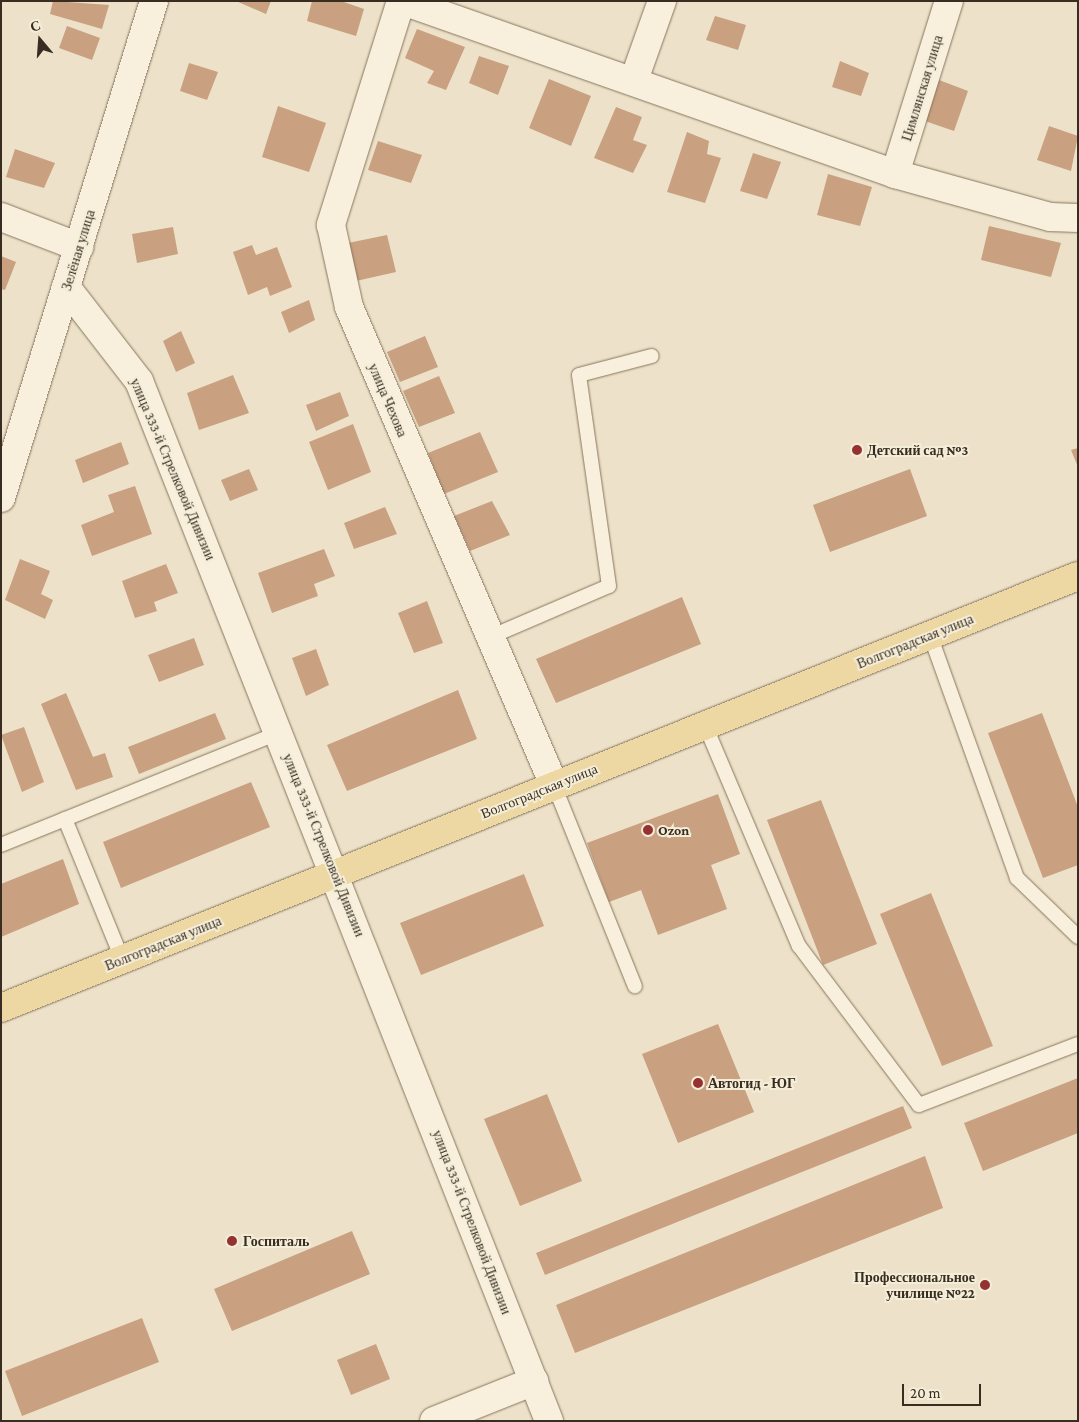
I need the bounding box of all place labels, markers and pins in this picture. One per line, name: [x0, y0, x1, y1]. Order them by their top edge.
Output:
place label: Детский сад №3: [867, 442, 968, 458]
marker: Детский сад №3: [851, 444, 863, 456]
place label: Ozon: [658, 822, 689, 838]
marker: Ozon: [642, 824, 654, 836]
place label: Автогид - ЮГ: [708, 1075, 796, 1091]
marker: Автогид - ЮГ: [692, 1077, 704, 1089]
place label: Госпиталь: [243, 1233, 309, 1249]
marker: Госпиталь: [225, 1234, 239, 1248]
place label: Профессиональное училище №22: [854, 1269, 975, 1302]
marker: Профессиональное училище №22: [979, 1279, 991, 1291]

